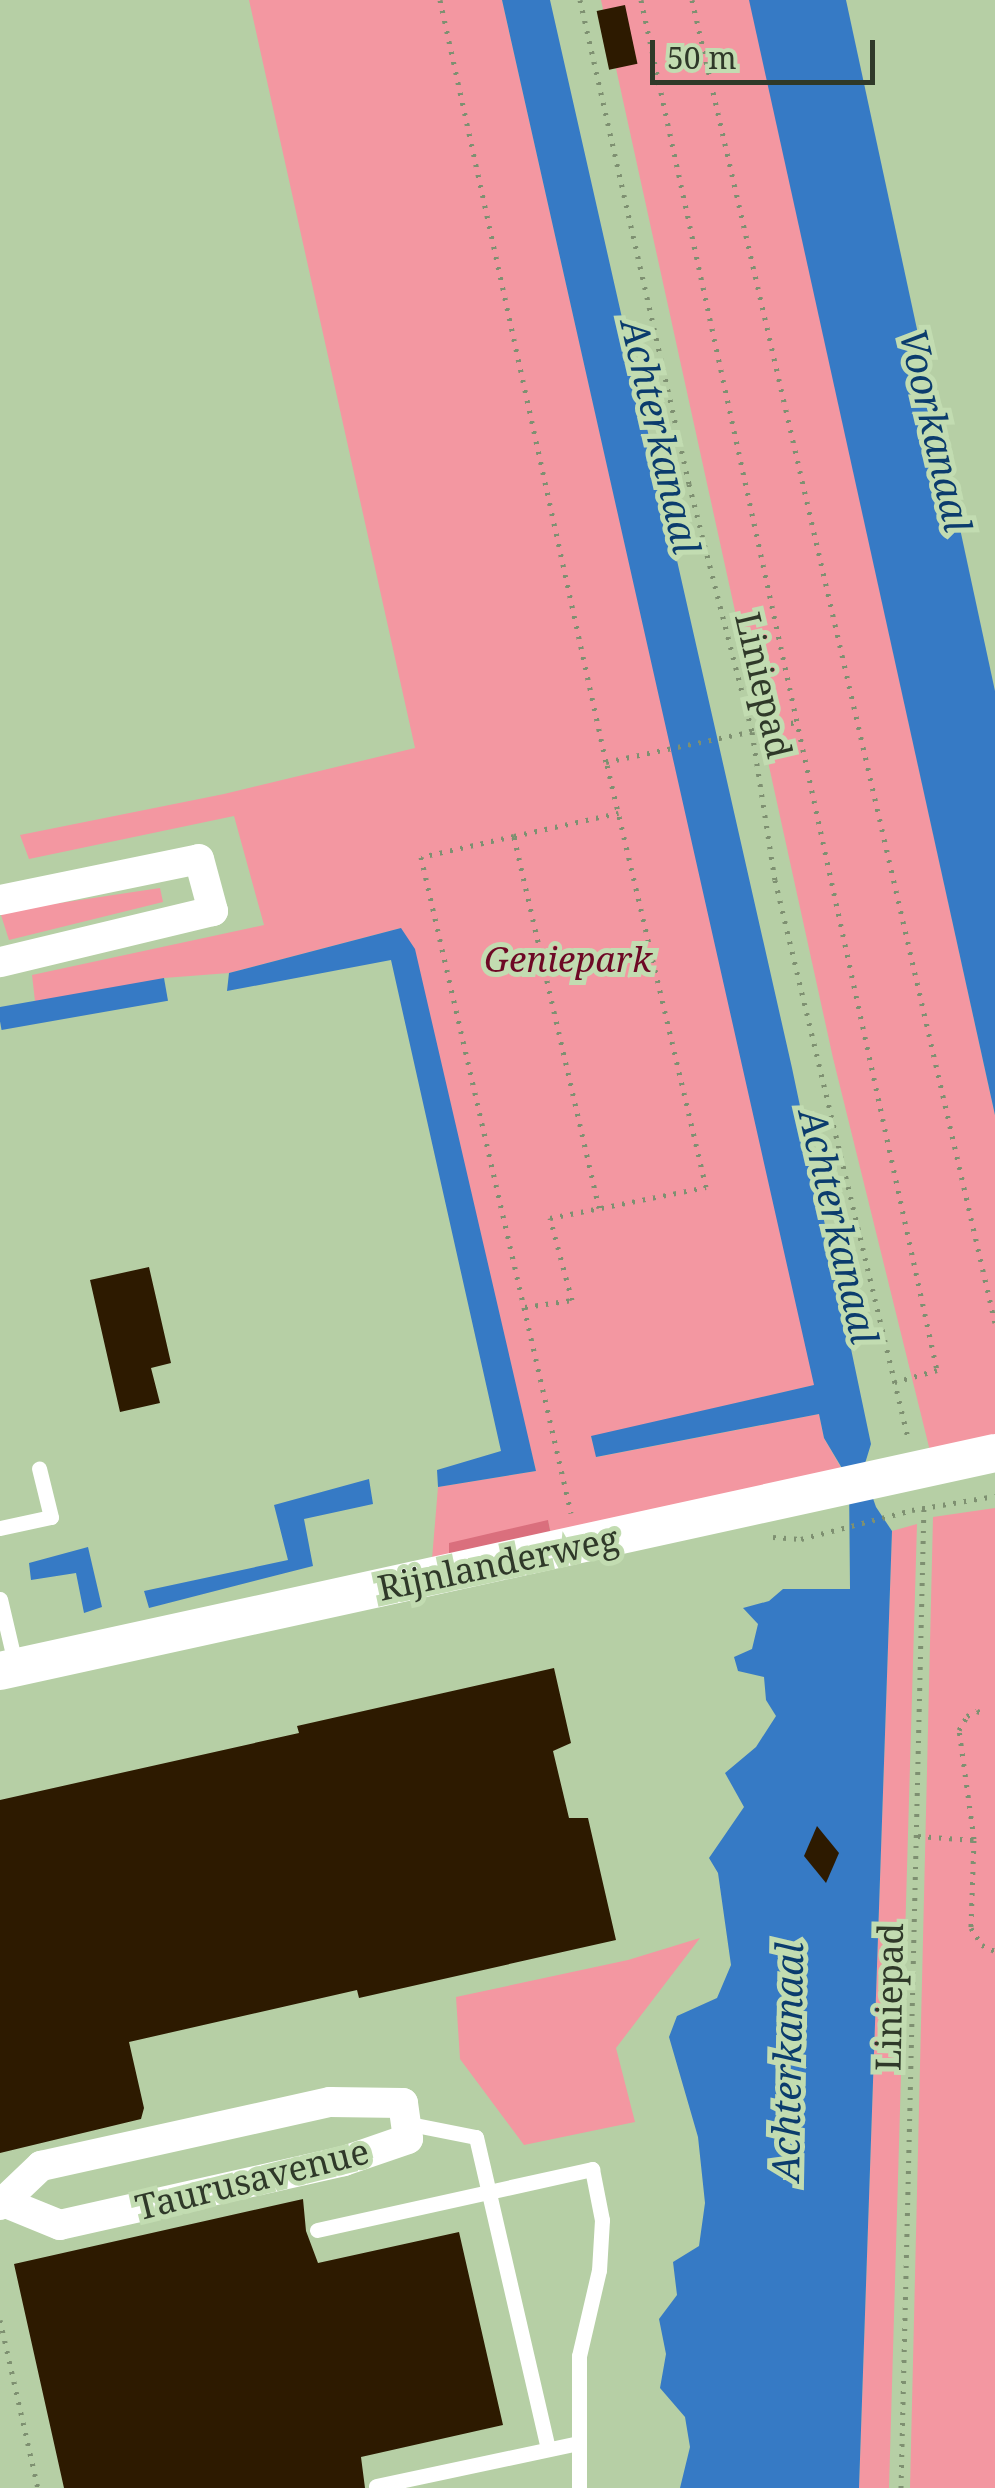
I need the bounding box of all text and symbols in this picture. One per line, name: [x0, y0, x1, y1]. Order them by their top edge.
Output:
scale bar: [655, 20, 880, 82]
text: 50 m: [667, 37, 737, 78]
water label: Achterkanaal: [612, 314, 710, 558]
water label: Voorkanaal: [891, 324, 981, 536]
street label: Liniepad: [727, 608, 801, 762]
park label: Geniepark: [484, 938, 652, 980]
water label: Achterkanaal: [790, 1104, 888, 1348]
street label: Rijnlanderweg: [374, 1517, 622, 1609]
street label: Liniepad: [867, 1923, 911, 2071]
water label: Achterkanaal: [762, 1942, 812, 2182]
street label: Taurusavenue: [131, 2130, 373, 2228]

